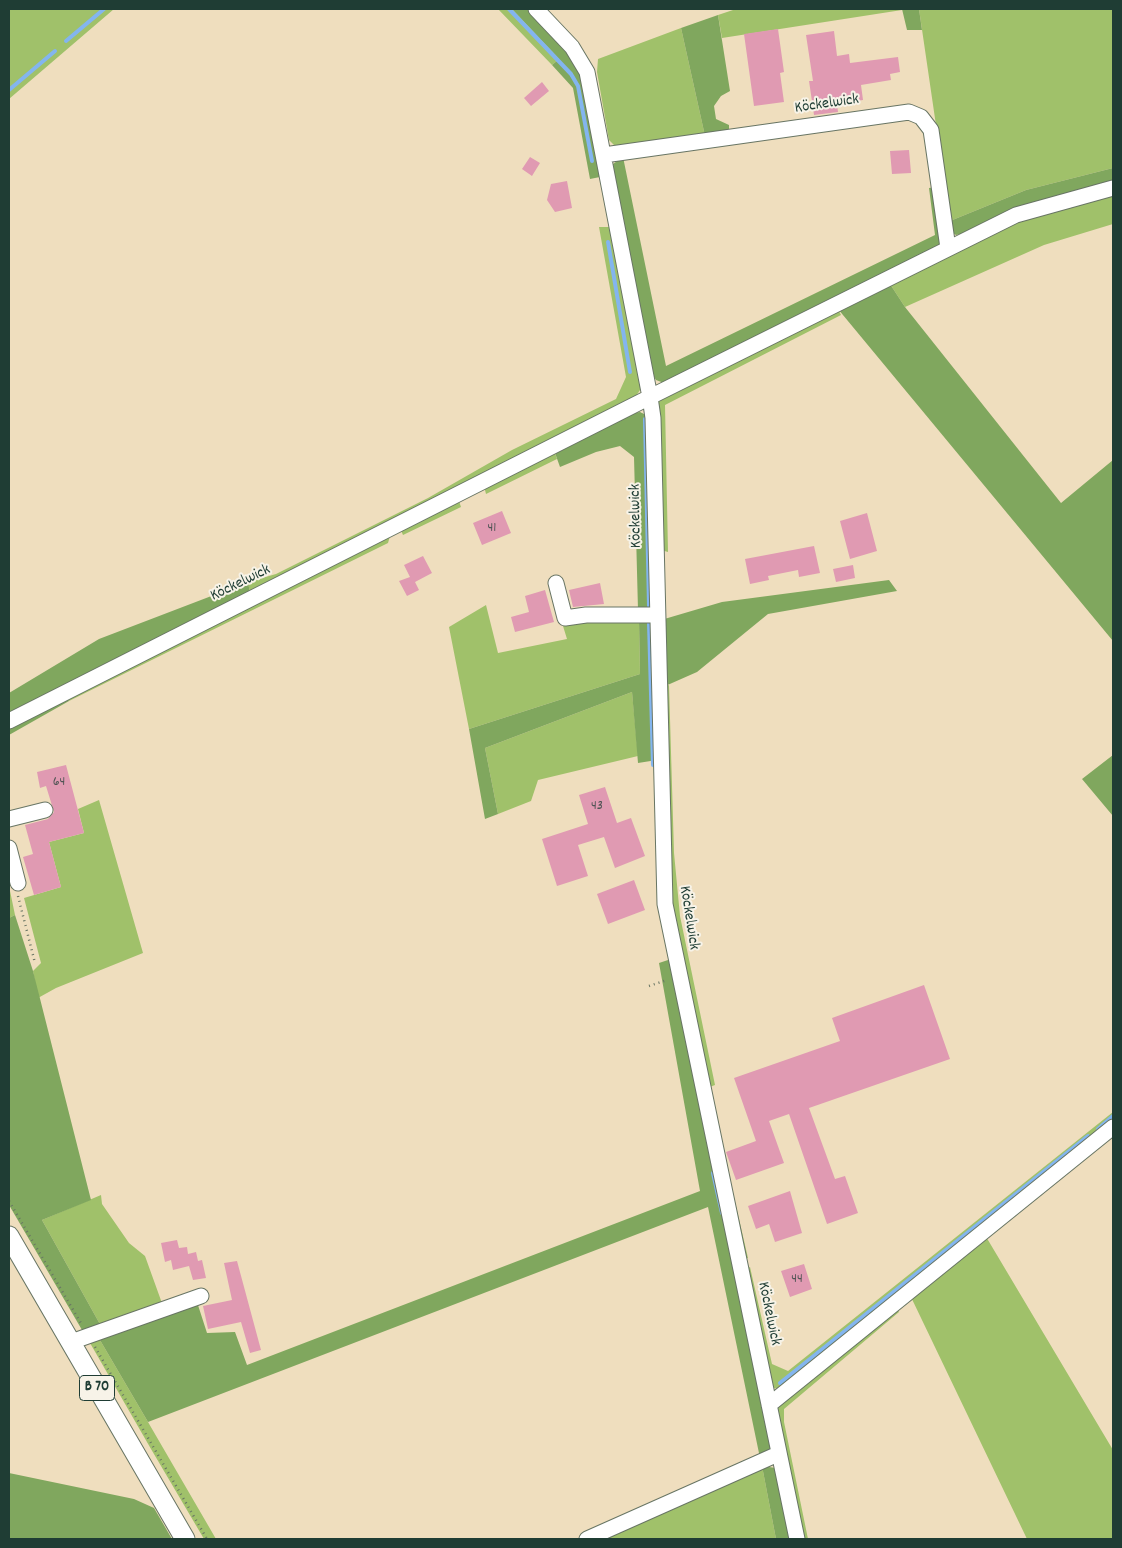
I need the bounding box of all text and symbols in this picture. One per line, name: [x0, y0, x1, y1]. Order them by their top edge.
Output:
street label: Köckelwick: [794, 91, 860, 119]
street label: Köckelwick: [627, 484, 647, 548]
house number: 41: [488, 521, 496, 537]
street label: Köckelwick: [208, 561, 274, 607]
house number: 64: [53, 775, 65, 791]
house number: 43: [591, 799, 603, 815]
street label: Köckelwick: [673, 885, 703, 951]
house number: 44: [791, 1272, 803, 1288]
street label: Köckelwick: [752, 1280, 784, 1348]
road number: B 70: [80, 1376, 114, 1400]

